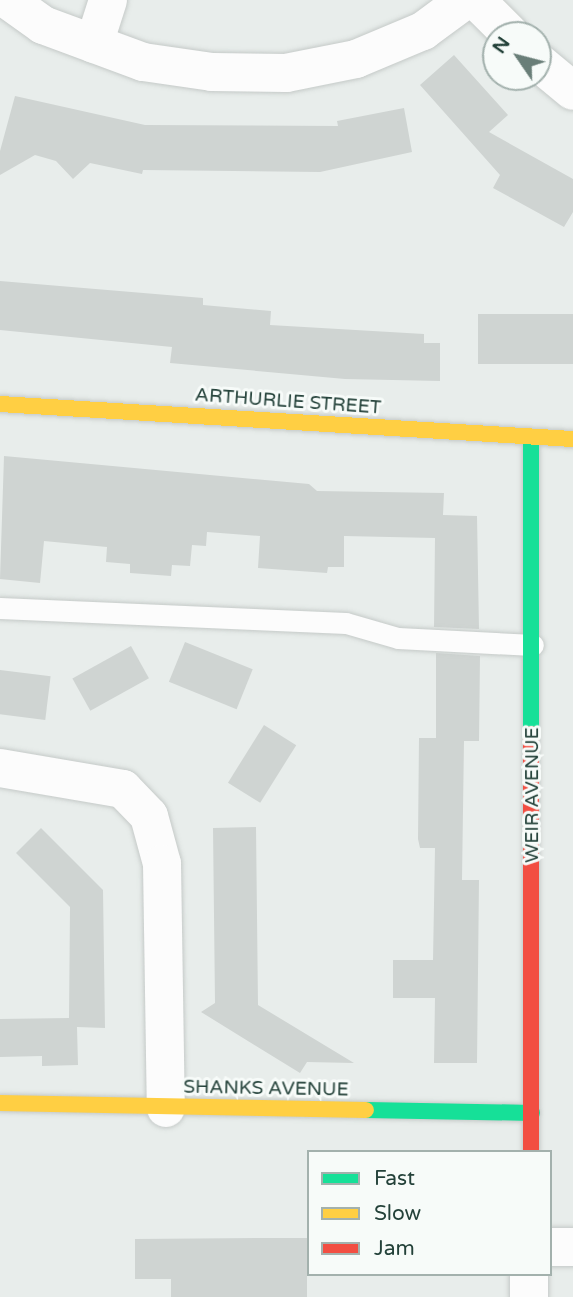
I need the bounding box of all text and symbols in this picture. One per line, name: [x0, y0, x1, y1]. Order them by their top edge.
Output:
north arrow: [482, 21, 552, 91]
text: N: [488, 33, 515, 58]
street label: ARTHURLIE STREET: [194, 384, 382, 420]
street label: WEIR AVENUE: [522, 727, 544, 863]
street label: SHANKS AVENUE: [183, 1076, 349, 1102]
legend: [307, 1150, 552, 1276]
text: Fast: [374, 1166, 415, 1191]
text: Slow: [374, 1201, 421, 1226]
text: Jam: [374, 1236, 415, 1261]

